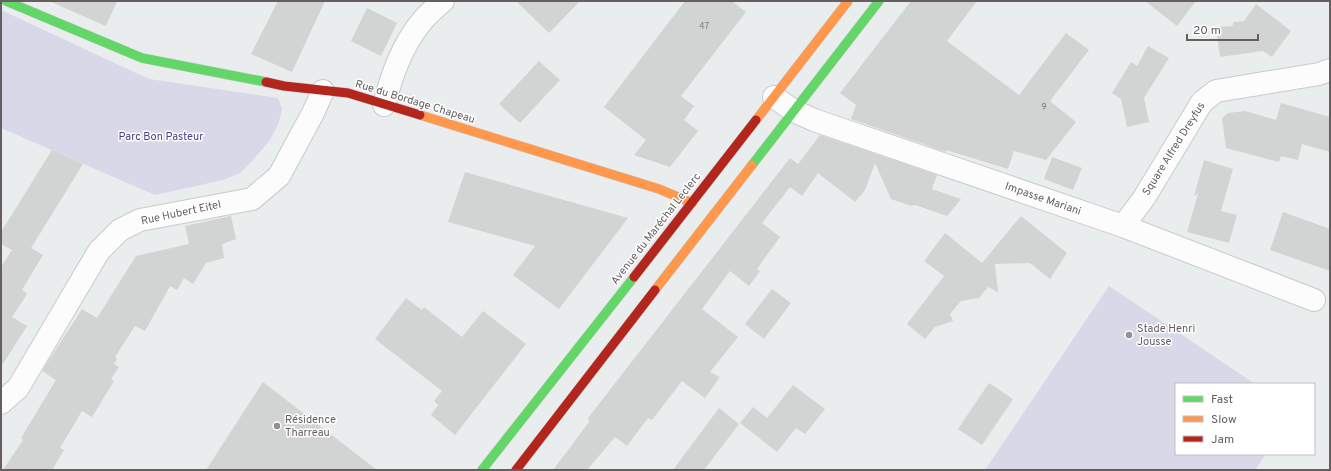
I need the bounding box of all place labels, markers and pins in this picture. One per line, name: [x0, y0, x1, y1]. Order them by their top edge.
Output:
place label: Stade Henri Jousse: [1137, 322, 1195, 349]
marker: Stade Henri Jousse: [1124, 330, 1134, 340]
place label: Résidence Tharreau: [285, 413, 336, 440]
marker: Résidence Tharreau: [272, 421, 282, 431]

